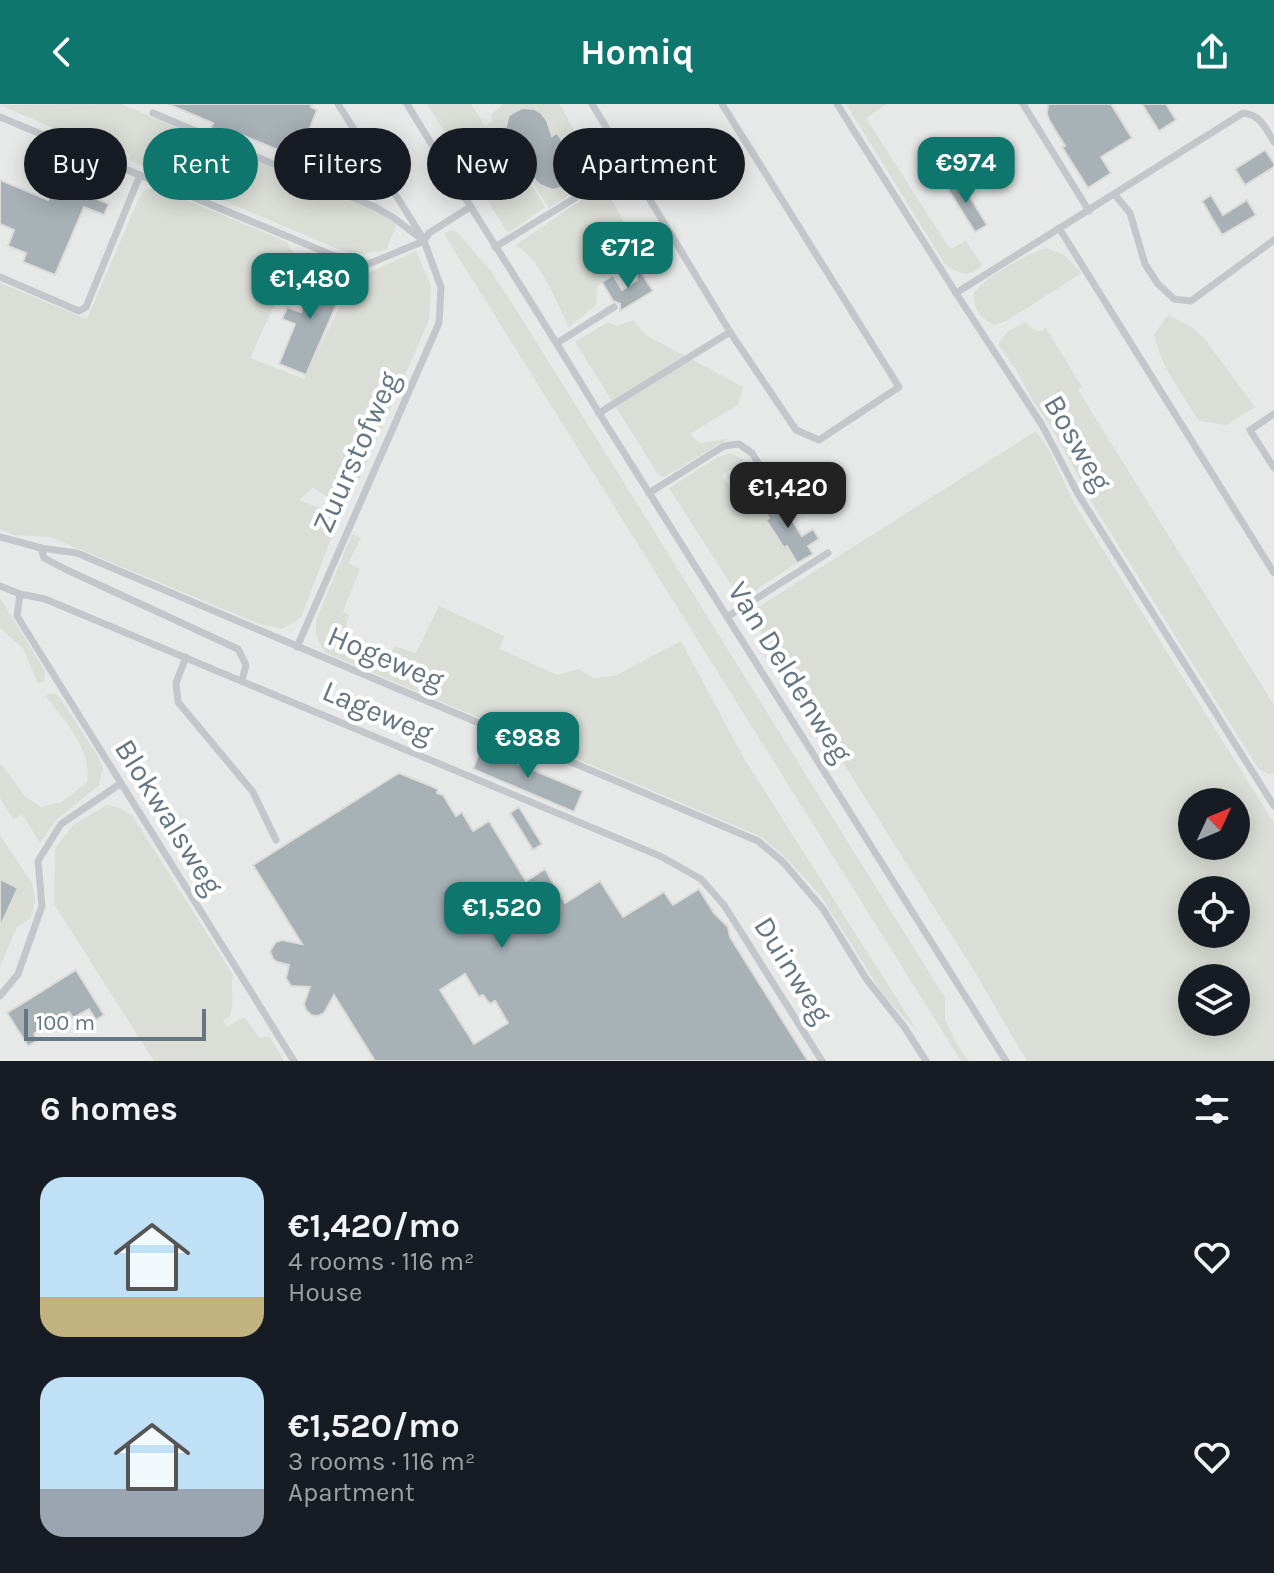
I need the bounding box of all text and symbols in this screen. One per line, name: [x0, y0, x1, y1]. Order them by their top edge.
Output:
icon: back: [40, 30, 84, 74]
icon: share: [1190, 30, 1234, 74]
text: Homiq: [580, 31, 694, 73]
chip: Buy: [24, 128, 127, 200]
chip: Rent: [143, 128, 258, 200]
chip: Filters: [274, 128, 411, 200]
chip: New: [427, 128, 537, 200]
chip: Apartment: [553, 128, 745, 200]
pin: €974: [919, 137, 1013, 205]
text: €974: [936, 147, 996, 178]
pin: €712: [581, 222, 675, 290]
text: €712: [601, 232, 655, 263]
pin: €1,480: [245, 253, 375, 321]
text: €1,480: [269, 263, 351, 294]
street label: Zuurstofweg: [304, 366, 408, 538]
street label: Bosweg: [1036, 389, 1120, 497]
pin: €1,420: [723, 462, 853, 530]
text: €1,420: [748, 472, 828, 503]
street label: Van Deldenweg: [720, 575, 860, 769]
street label: Hogeweg: [322, 617, 450, 699]
street label: Lageweg: [317, 673, 439, 751]
pin: €988: [481, 712, 575, 780]
text: €988: [495, 722, 561, 753]
street label: Blokwalsweg: [107, 732, 231, 902]
north arrow: [1178, 788, 1250, 860]
map controls: [1178, 788, 1250, 1036]
button: locate: [1178, 876, 1250, 948]
pin: €1,520: [437, 882, 567, 950]
text: €1,520: [462, 892, 542, 923]
street label: Duinweg: [746, 910, 840, 1030]
button: layers: [1178, 964, 1250, 1036]
scale bar: [24, 1005, 206, 1041]
text: 100 m: [36, 1010, 95, 1036]
icon: filters: [1190, 1087, 1234, 1131]
text: 6 homes: [40, 1089, 178, 1129]
text: €1,420/mo: [288, 1206, 460, 1246]
icon: home: [104, 1209, 200, 1305]
icon: heart: [1190, 1235, 1234, 1279]
text: 4 rooms · 116 m²: [288, 1246, 475, 1277]
text: House: [288, 1277, 362, 1308]
text: €1,520/mo: [288, 1406, 460, 1446]
icon: home: [104, 1409, 200, 1505]
icon: heart: [1190, 1435, 1234, 1479]
text: 3 rooms · 116 m²: [288, 1446, 475, 1477]
text: Apartment: [288, 1477, 415, 1508]

